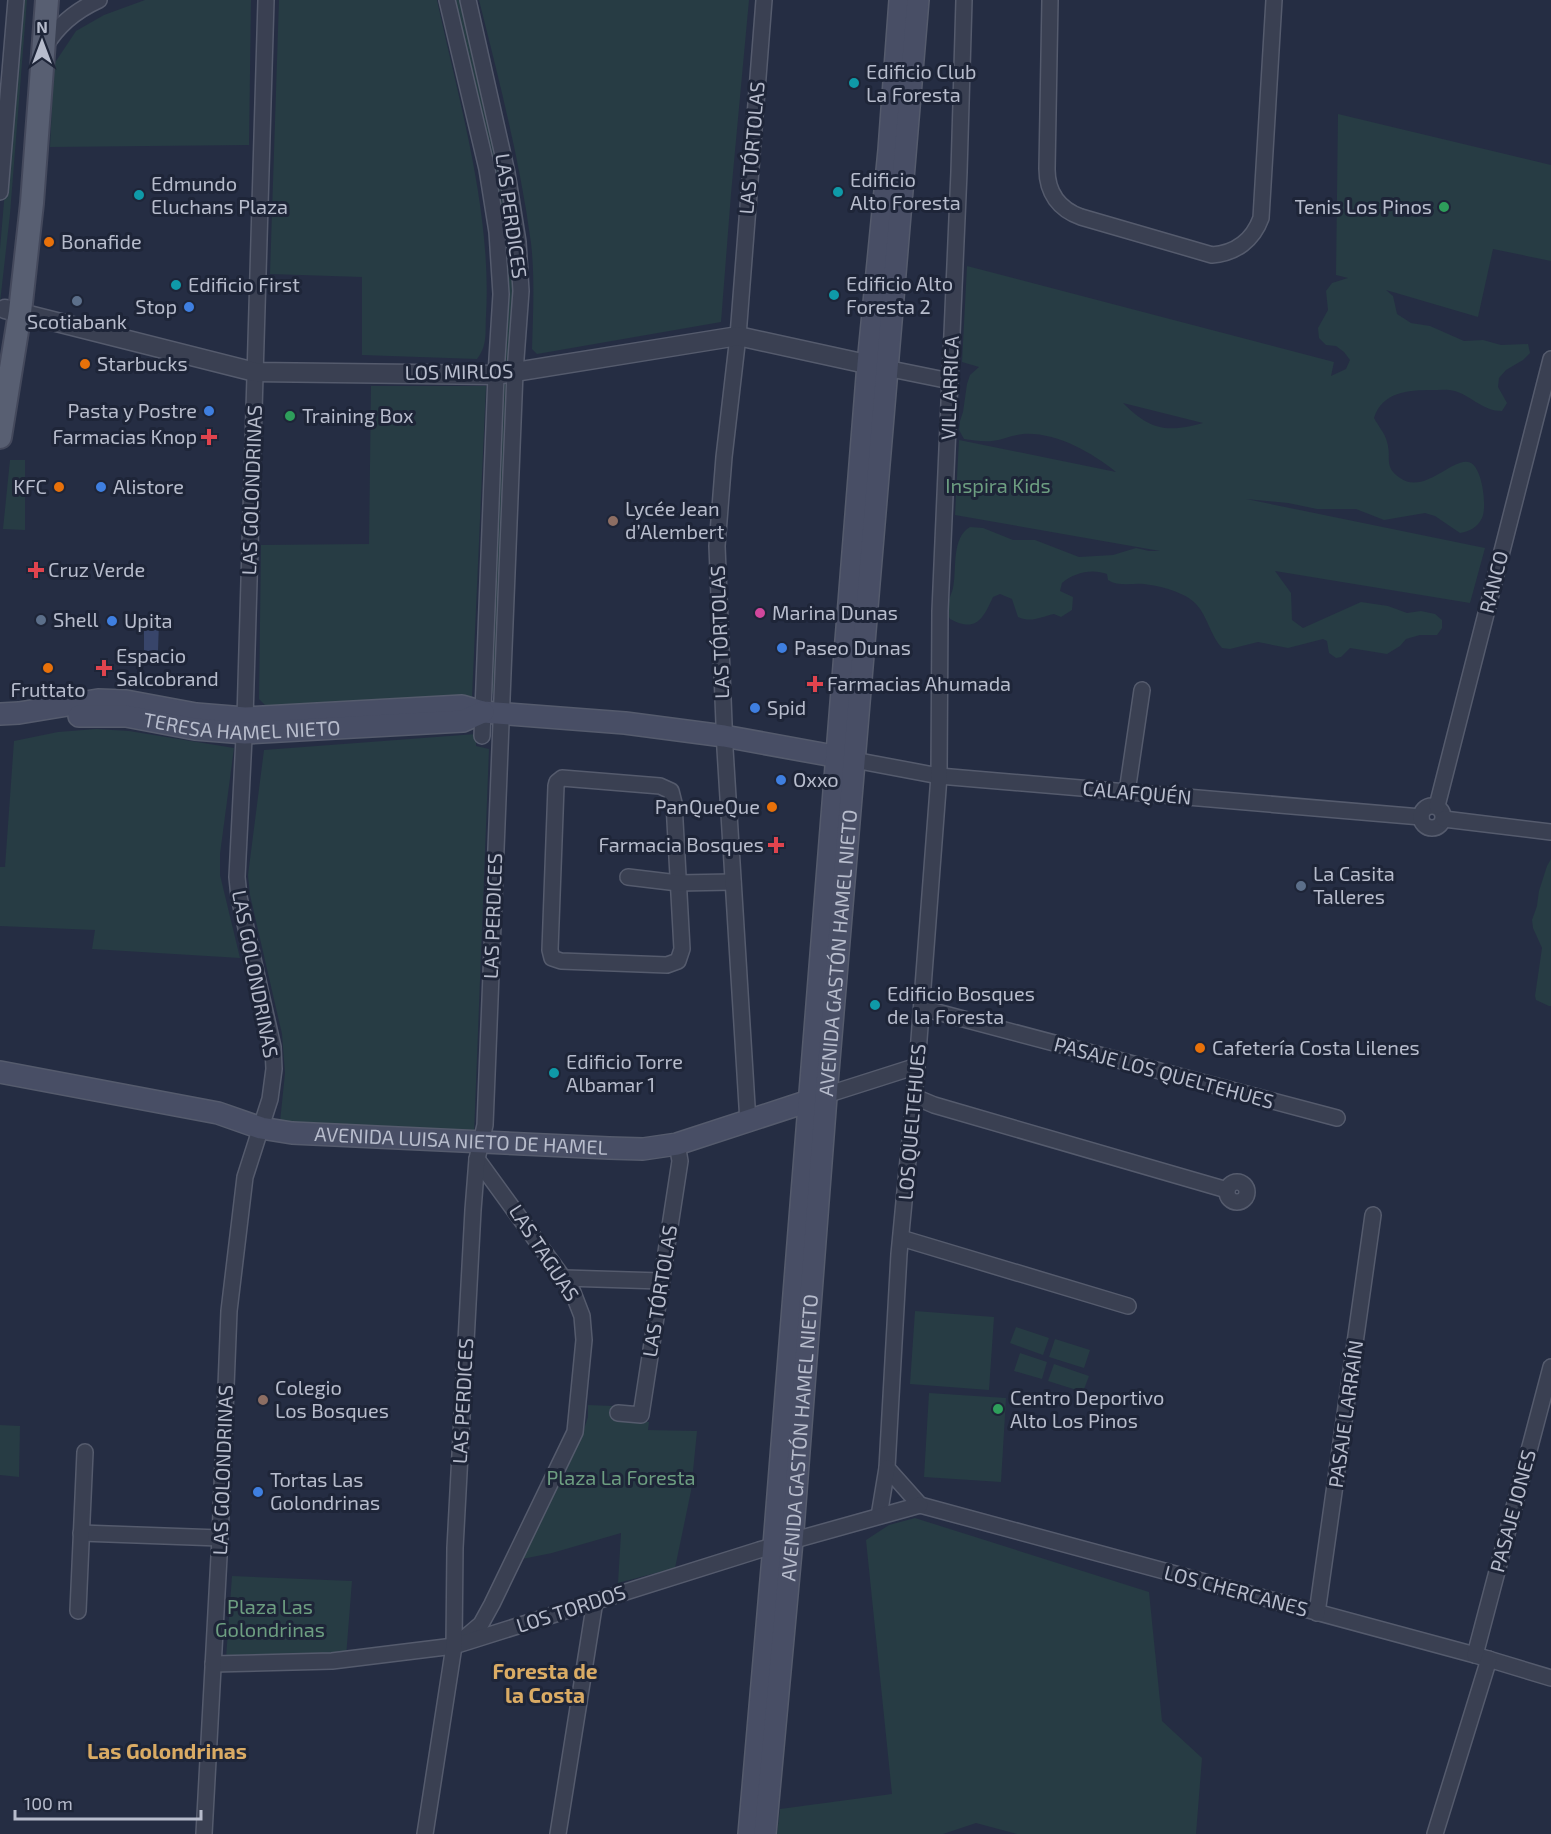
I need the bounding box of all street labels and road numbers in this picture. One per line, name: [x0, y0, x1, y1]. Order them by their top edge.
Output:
street label: LAS TÓRTOLAS: [733, 80, 769, 215]
street label: LAS PERDICES: [491, 152, 533, 280]
street label: VILLARRICA: [935, 335, 963, 440]
street label: LOS MIRLOS: [404, 358, 514, 384]
street label: LAS GOLONDRINAS: [236, 404, 266, 576]
street label: RANCO: [1474, 548, 1512, 615]
street label: LAS TÓRTOLAS: [705, 565, 733, 699]
street label: TERESA HAMEL NIETO: [142, 707, 341, 744]
street label: CALAFQUÉN: [1082, 775, 1193, 809]
street label: AVENIDA GASTÓN HAMEL NIETO: [813, 809, 861, 1097]
street label: LAS PERDICES: [478, 853, 506, 979]
street label: LAS GOLONDRINAS: [228, 888, 284, 1060]
street label: PASAJE LOS QUELTEHUES: [1052, 1031, 1277, 1113]
street label: LOS QUELTEHUES: [892, 1043, 930, 1201]
street label: AVENIDA LUISA NIETO DE HAMEL: [314, 1121, 608, 1159]
street label: LAS TAGUAS: [505, 1200, 585, 1305]
street label: LAS TÓRTOLAS: [637, 1223, 681, 1359]
street label: AVENIDA GASTÓN HAMEL NIETO: [775, 1293, 822, 1582]
street label: LAS PERDICES: [447, 1337, 477, 1465]
street label: PASAJE LARRAÍN: [1323, 1338, 1367, 1489]
street label: LAS GOLONDRINAS: [207, 1384, 237, 1556]
street label: PASAJE JONES: [1484, 1447, 1540, 1575]
street label: LOS CHERCANES: [1162, 1559, 1311, 1621]
street label: LOS TORDOS: [513, 1579, 628, 1637]

